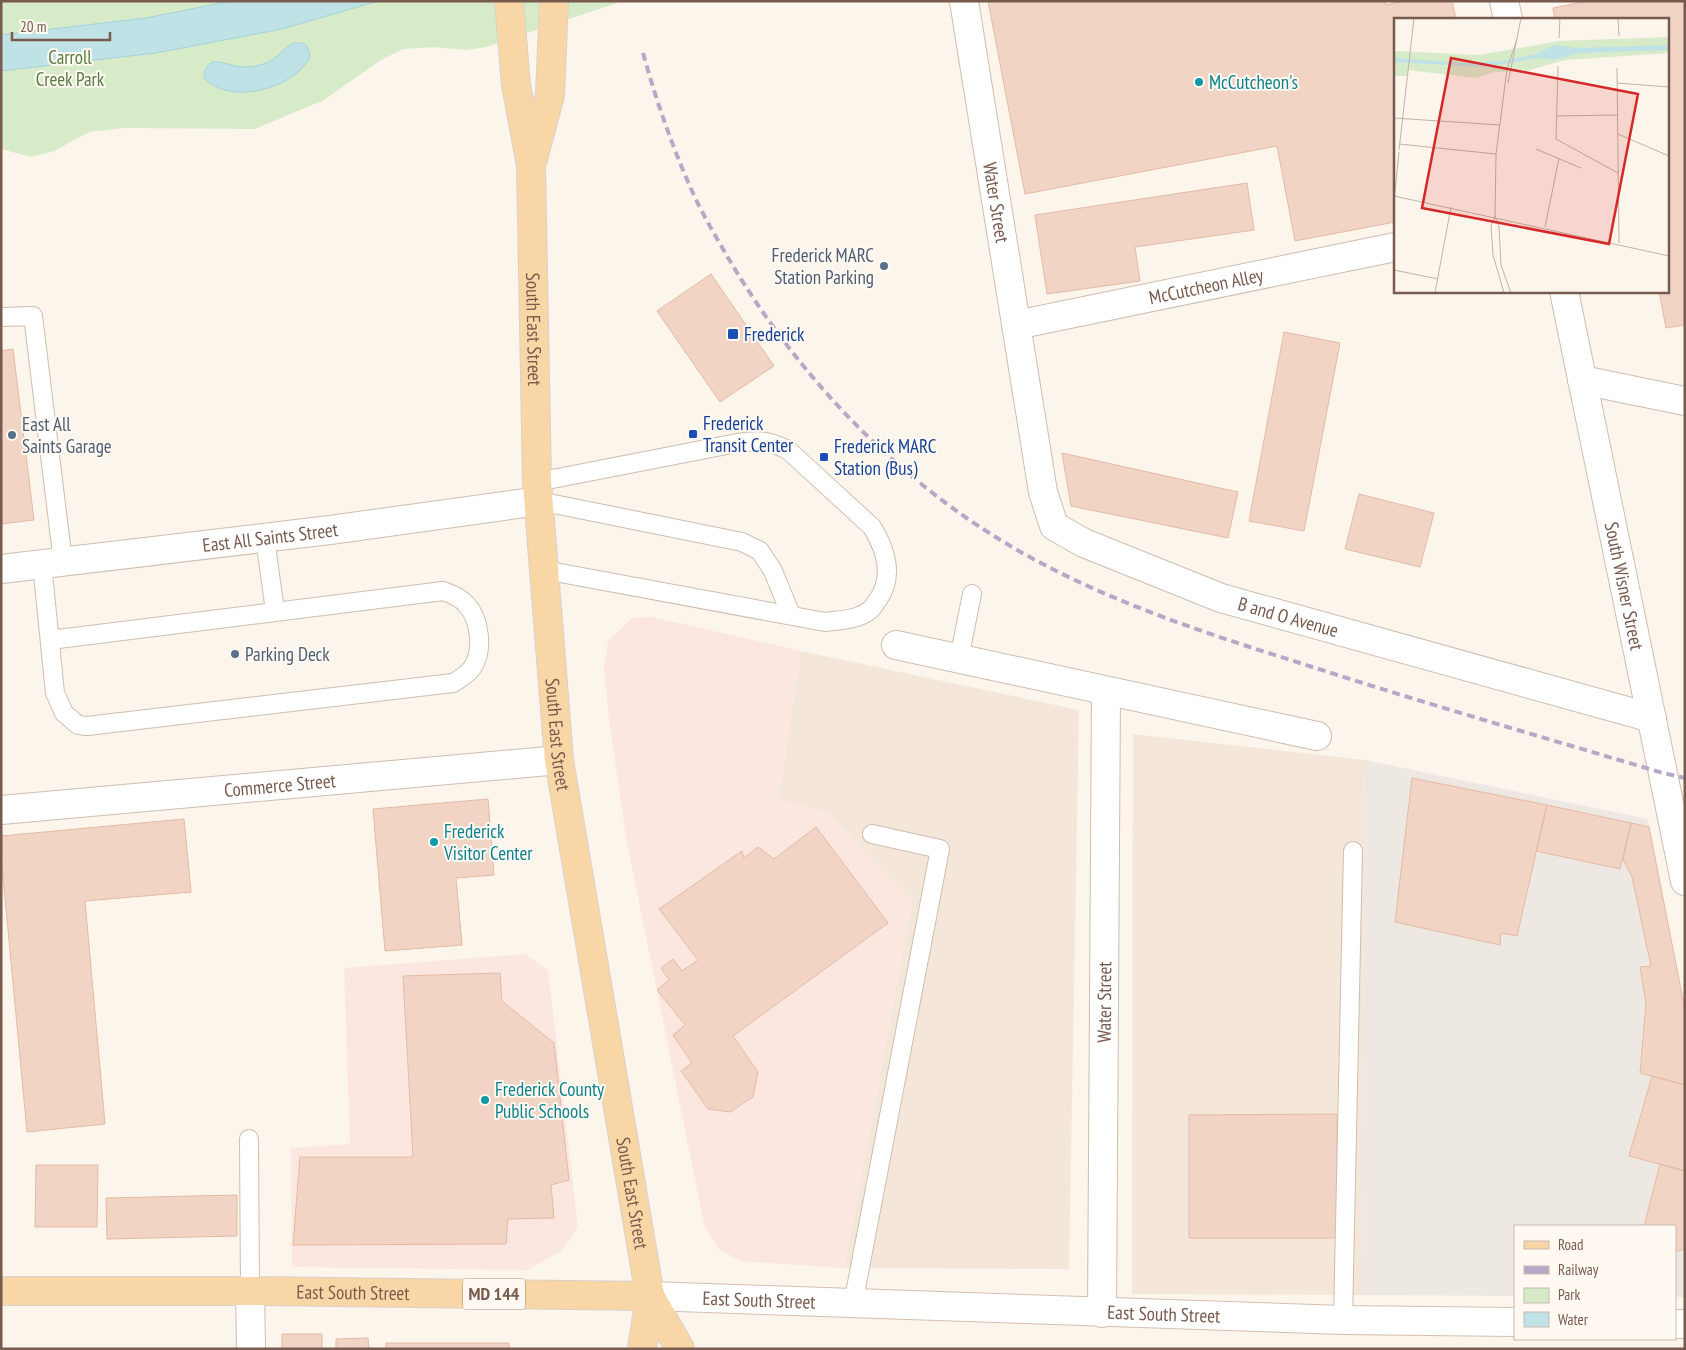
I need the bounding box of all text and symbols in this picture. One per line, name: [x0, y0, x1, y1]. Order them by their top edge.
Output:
scale bar: [12, 10, 110, 42]
text: 20 m: [20, 17, 46, 36]
inset map: [1394, 18, 1668, 292]
park label: Carroll Creek Park: [36, 45, 105, 91]
place label: McCutcheon's: [1209, 70, 1298, 94]
marker: McCutcheon's: [1193, 76, 1205, 88]
street label: Water Street: [978, 160, 1015, 245]
place label: Frederick MARC Station Parking: [772, 243, 874, 289]
marker: Frederick MARC Station Parking: [878, 260, 890, 272]
street label: McCutcheon Alley: [1147, 262, 1266, 309]
street label: South East Street: [521, 273, 547, 387]
place label: Frederick: [744, 322, 805, 346]
marker: Frederick: [726, 327, 740, 341]
place label: Frederick Transit Center: [703, 411, 794, 457]
place label: East All Saints Garage: [22, 412, 112, 458]
marker: Frederick Transit Center: [687, 428, 699, 440]
marker: East All Saints Garage: [6, 429, 18, 441]
place label: Frederick MARC Station (Bus): [834, 434, 937, 480]
marker: Frederick MARC Station (Bus): [818, 451, 830, 463]
street label: East All Saints Street: [201, 517, 340, 557]
street label: South Wisner Street: [1600, 520, 1649, 653]
street label: B and O Avenue: [1235, 591, 1341, 642]
place label: Parking Deck: [245, 642, 330, 666]
marker: Parking Deck: [229, 648, 241, 660]
street label: South East Street: [541, 677, 576, 793]
street label: Commerce Street: [223, 768, 337, 802]
place label: Frederick Visitor Center: [443, 819, 533, 865]
marker: Frederick Visitor Center: [428, 836, 440, 848]
street label: Water Street: [1092, 961, 1116, 1043]
place label: Frederick County Public Schools: [495, 1077, 605, 1123]
marker: Frederick County Public Schools: [479, 1094, 491, 1106]
street label: South East Street: [611, 1135, 654, 1252]
legend: [1514, 1225, 1676, 1340]
text: Road: [1558, 1235, 1584, 1254]
text: Railway: [1558, 1260, 1599, 1279]
road number: MD 144: [463, 1278, 525, 1310]
street label: East South Street: [296, 1280, 410, 1305]
text: Park: [1558, 1285, 1580, 1304]
street label: East South Street: [702, 1286, 817, 1314]
street label: East South Street: [1107, 1300, 1221, 1328]
text: Water: [1558, 1310, 1589, 1329]

